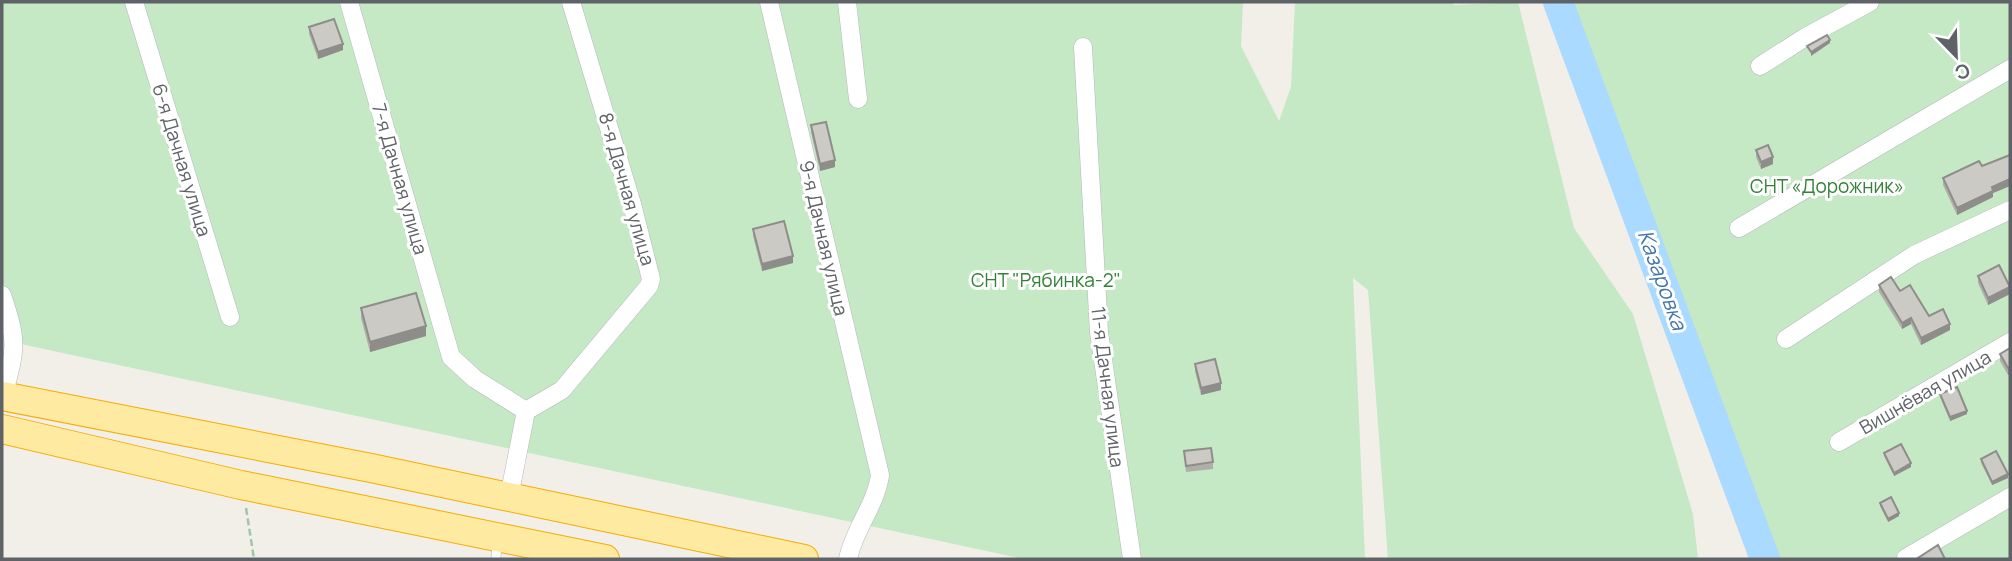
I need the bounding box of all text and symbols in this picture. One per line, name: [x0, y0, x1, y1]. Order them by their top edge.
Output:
north arrow: [1921, 21, 1991, 91]
text: С: [1951, 57, 1974, 86]
street label: 6-я Дачная улица: [146, 80, 218, 240]
street label: 7-я Дачная улица: [366, 100, 434, 258]
street label: 8-я Дачная улица: [593, 109, 661, 269]
street label: 9-я Дачная улица: [793, 158, 855, 318]
park label: СНТ «Дорожник»: [1750, 173, 1904, 199]
water label: Казаровка: [1632, 226, 1694, 335]
park label: СНТ "Рябинка-2": [971, 267, 1121, 293]
street label: 11-я Дачная улица: [1085, 305, 1131, 469]
street label: Вишнёвая улица: [1854, 344, 1996, 440]

